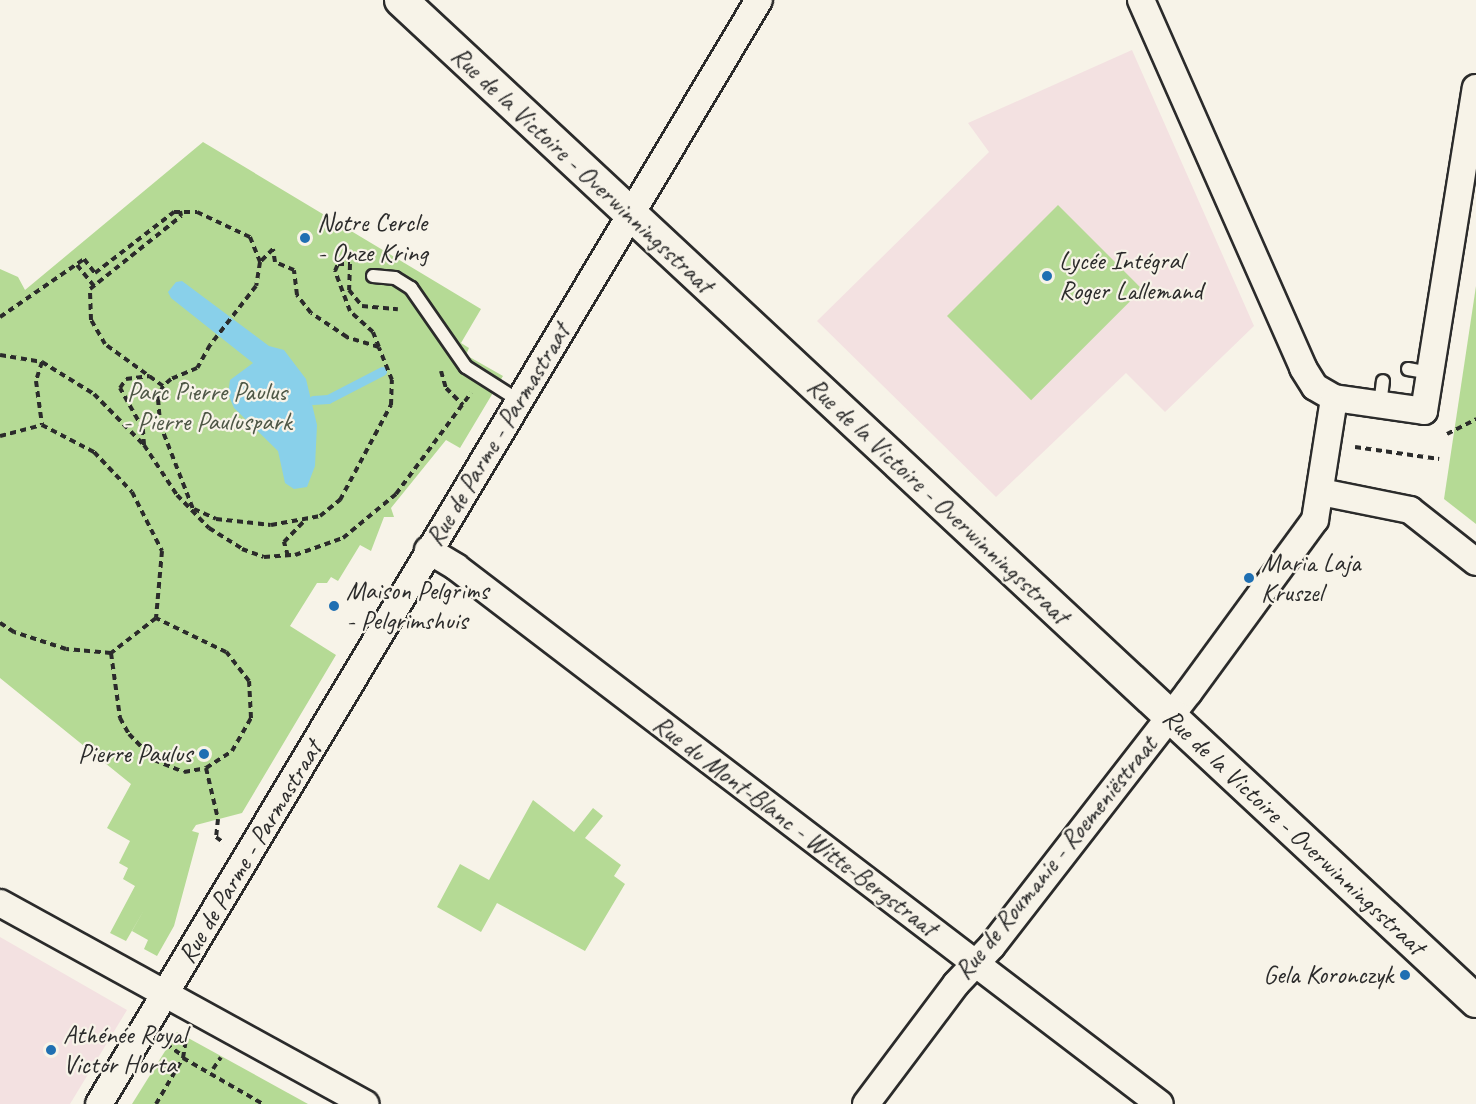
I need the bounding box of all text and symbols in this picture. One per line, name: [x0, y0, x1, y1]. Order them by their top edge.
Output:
street label: Rue de la Victoire - Overwinningsstraat: [445, 40, 719, 300]
place label: Notre Cercle - Onze Kring: [317, 207, 428, 268]
marker: Notre Cercle - Onze Kring: [298, 231, 312, 245]
place label: Lycée Intégral Roger Lallemand: [1059, 245, 1202, 306]
marker: Lycée Intégral Roger Lallemand: [1040, 269, 1054, 283]
street label: Rue de Parme - Parmastraat: [419, 318, 577, 552]
street label: Rue de la Victoire - Overwinningsstraat: [801, 371, 1075, 631]
park label: Parc Pierre Paulus - Pierre Pauluspark: [123, 376, 291, 437]
place label: Maria Laja Kruszel: [1261, 547, 1360, 608]
marker: Maria Laja Kruszel: [1242, 571, 1256, 585]
place label: Maison Pelgrims - Pelgrimshuis: [346, 575, 489, 636]
marker: Maison Pelgrims - Pelgrimshuis: [327, 599, 341, 613]
street label: Rue de la Victoire - Overwinningsstraat: [1157, 702, 1431, 962]
street label: Rue du Mont-Blanc - Witte-Bergstraat: [647, 709, 943, 943]
street label: Rue de Roumanie - Roemeniëstraat: [949, 730, 1163, 986]
street label: Rue de Parme - Parmastraat: [171, 735, 329, 969]
place label: Pierre Paulus: [78, 738, 192, 770]
marker: Pierre Paulus: [197, 747, 211, 761]
place label: Gela Koronczyk: [1263, 959, 1393, 991]
marker: Gela Koronczyk: [1398, 968, 1412, 982]
place label: Athénée Royal Victor Horta: [63, 1019, 186, 1080]
marker: Athénée Royal Victor Horta: [44, 1043, 58, 1057]

